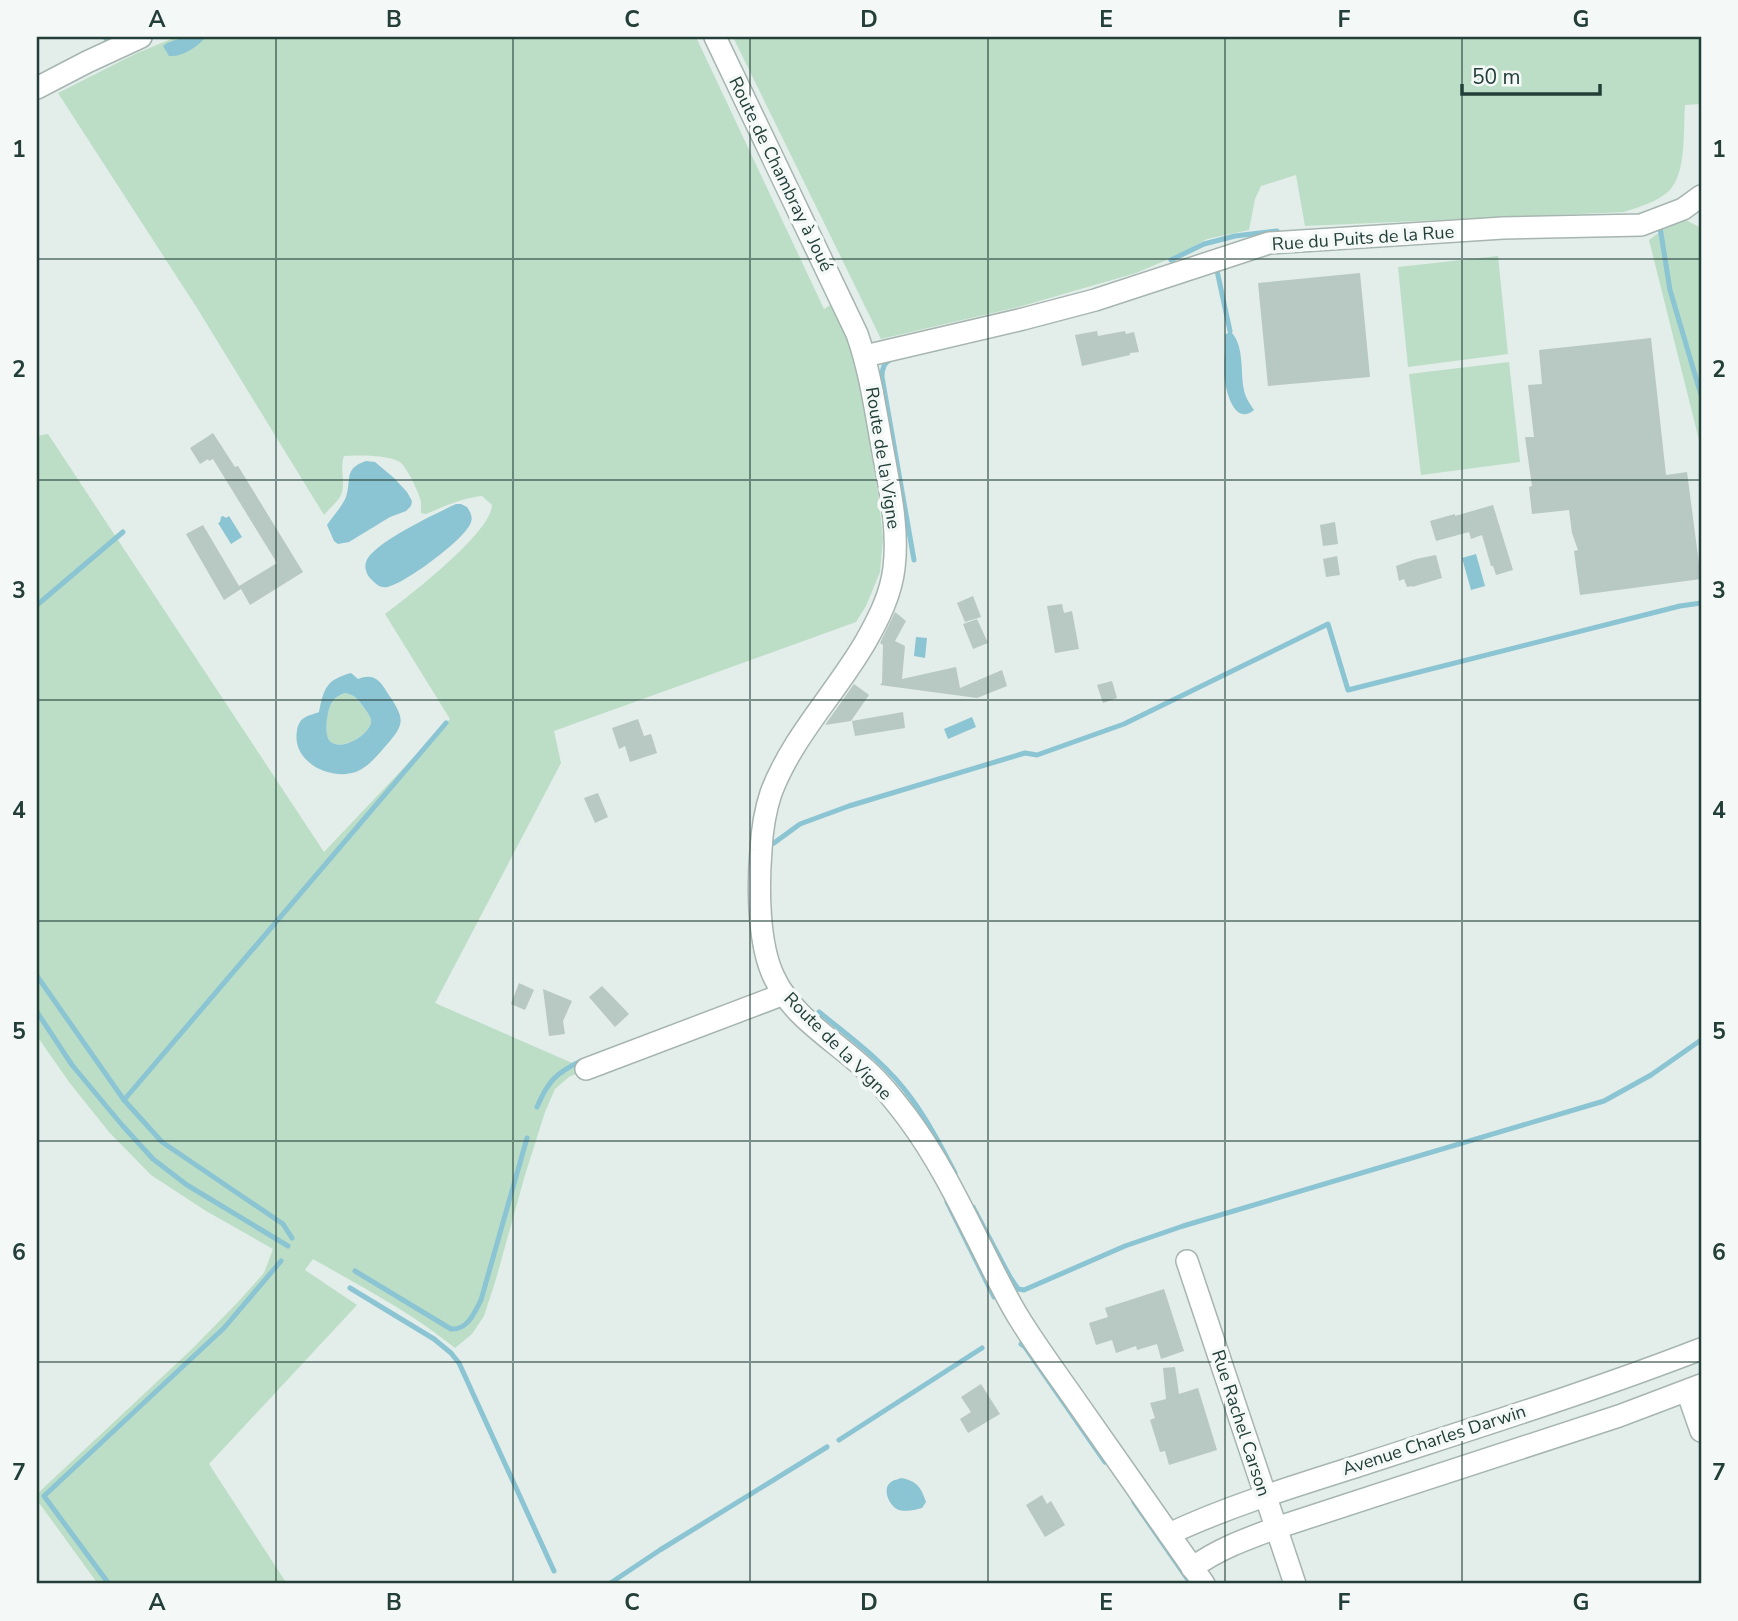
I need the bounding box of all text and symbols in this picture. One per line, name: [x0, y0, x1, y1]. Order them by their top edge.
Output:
text: A: [148, 4, 166, 35]
text: B: [386, 4, 402, 35]
text: C: [624, 4, 640, 35]
text: D: [860, 4, 878, 35]
text: E: [1099, 4, 1113, 35]
text: F: [1338, 4, 1351, 35]
text: G: [1573, 4, 1589, 35]
scale bar: [1462, 52, 1600, 96]
text: 50 m: [1472, 63, 1521, 91]
street label: Route de Chambray à Joué: [723, 72, 839, 276]
text: 1: [12, 134, 26, 165]
text: 1: [1712, 134, 1726, 165]
street label: Rue du Puits de la Rue: [1271, 220, 1455, 256]
text: 2: [12, 354, 26, 385]
text: 2: [1712, 354, 1726, 385]
street label: Route de la Vigne: [860, 385, 906, 531]
text: 3: [12, 575, 26, 606]
text: 3: [1712, 575, 1726, 606]
text: 4: [12, 795, 26, 826]
text: 4: [1712, 795, 1726, 826]
street label: Route de la Vigne: [779, 987, 897, 1105]
text: 5: [12, 1016, 26, 1047]
text: 5: [1712, 1016, 1726, 1047]
text: 6: [12, 1237, 26, 1268]
text: 6: [1712, 1237, 1726, 1268]
street label: Rue Rachel Carson: [1206, 1347, 1276, 1499]
street label: Avenue Charles Darwin: [1339, 1399, 1529, 1481]
text: 7: [12, 1457, 26, 1488]
text: 7: [1712, 1457, 1726, 1488]
text: A: [148, 1587, 166, 1618]
text: B: [386, 1587, 402, 1618]
text: C: [624, 1587, 640, 1618]
text: D: [860, 1587, 878, 1618]
text: E: [1099, 1587, 1113, 1618]
text: F: [1338, 1587, 1351, 1618]
text: G: [1573, 1587, 1589, 1618]

